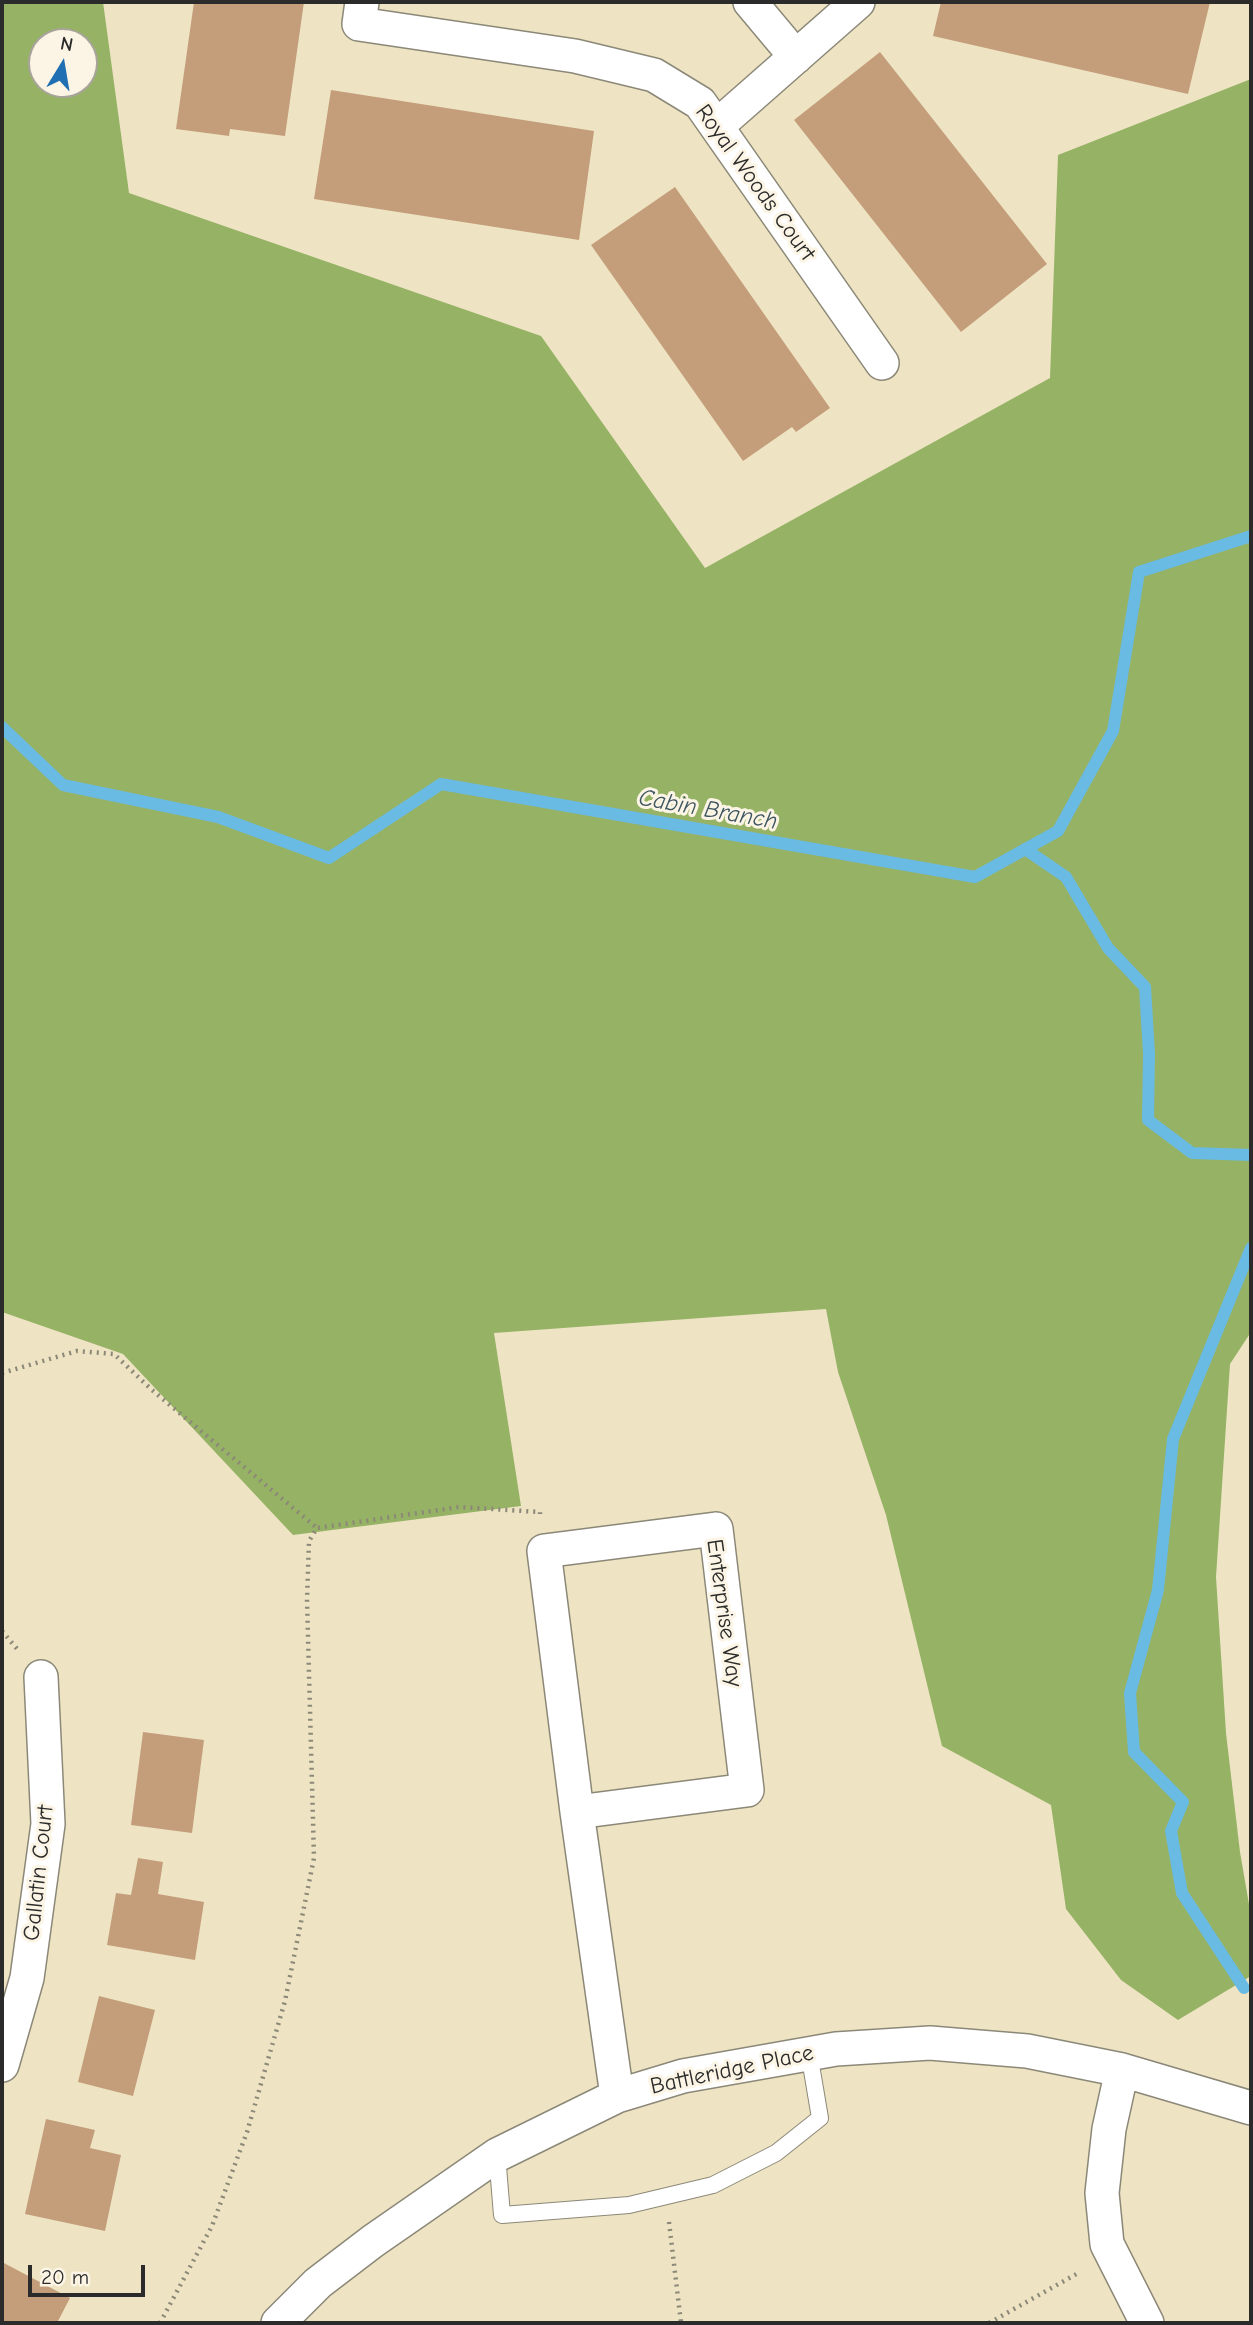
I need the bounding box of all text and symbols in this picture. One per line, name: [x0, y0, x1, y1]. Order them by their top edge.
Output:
north arrow: [28, 28, 98, 98]
text: N: [58, 32, 75, 56]
street label: Royal Woods Court: [689, 99, 821, 267]
water label: Cabin Branch: [636, 784, 780, 836]
street label: Enterprise Way: [700, 1537, 748, 1689]
street label: Gallatin Court: [18, 1804, 60, 1942]
street label: Battleridge Place: [648, 2039, 816, 2101]
scale bar: [32, 2252, 149, 2296]
text: 20 m: [41, 2265, 89, 2289]

